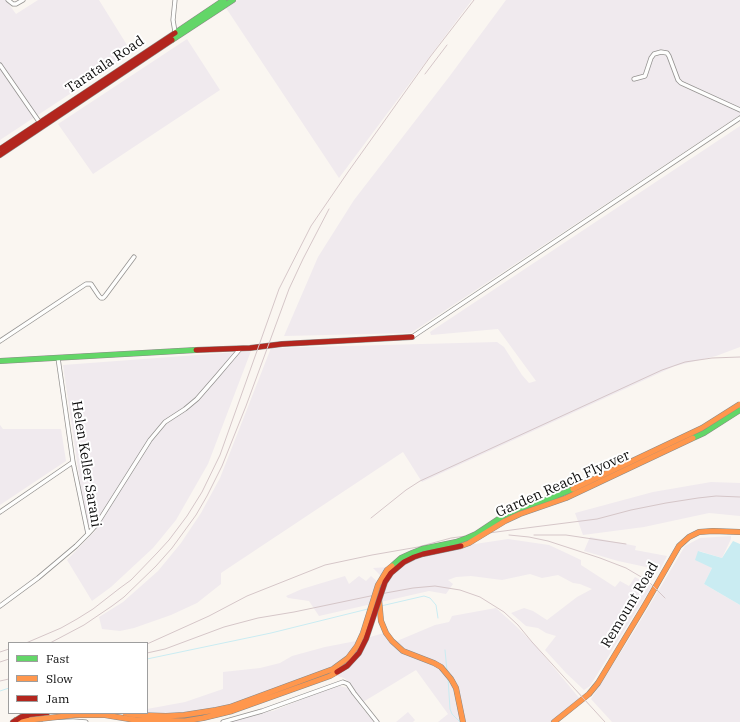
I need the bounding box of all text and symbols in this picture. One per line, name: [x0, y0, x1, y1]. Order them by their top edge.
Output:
street label: Taratala Road: [63, 33, 147, 97]
street label: Helen Keller Sarani: [68, 400, 104, 528]
street label: Garden Reach Flyover: [493, 447, 633, 521]
street label: Remount Road: [598, 559, 662, 651]
legend: [8, 642, 148, 714]
text: Fast: [46, 651, 70, 666]
text: Slow: [46, 671, 73, 686]
text: Jam: [46, 691, 69, 706]

